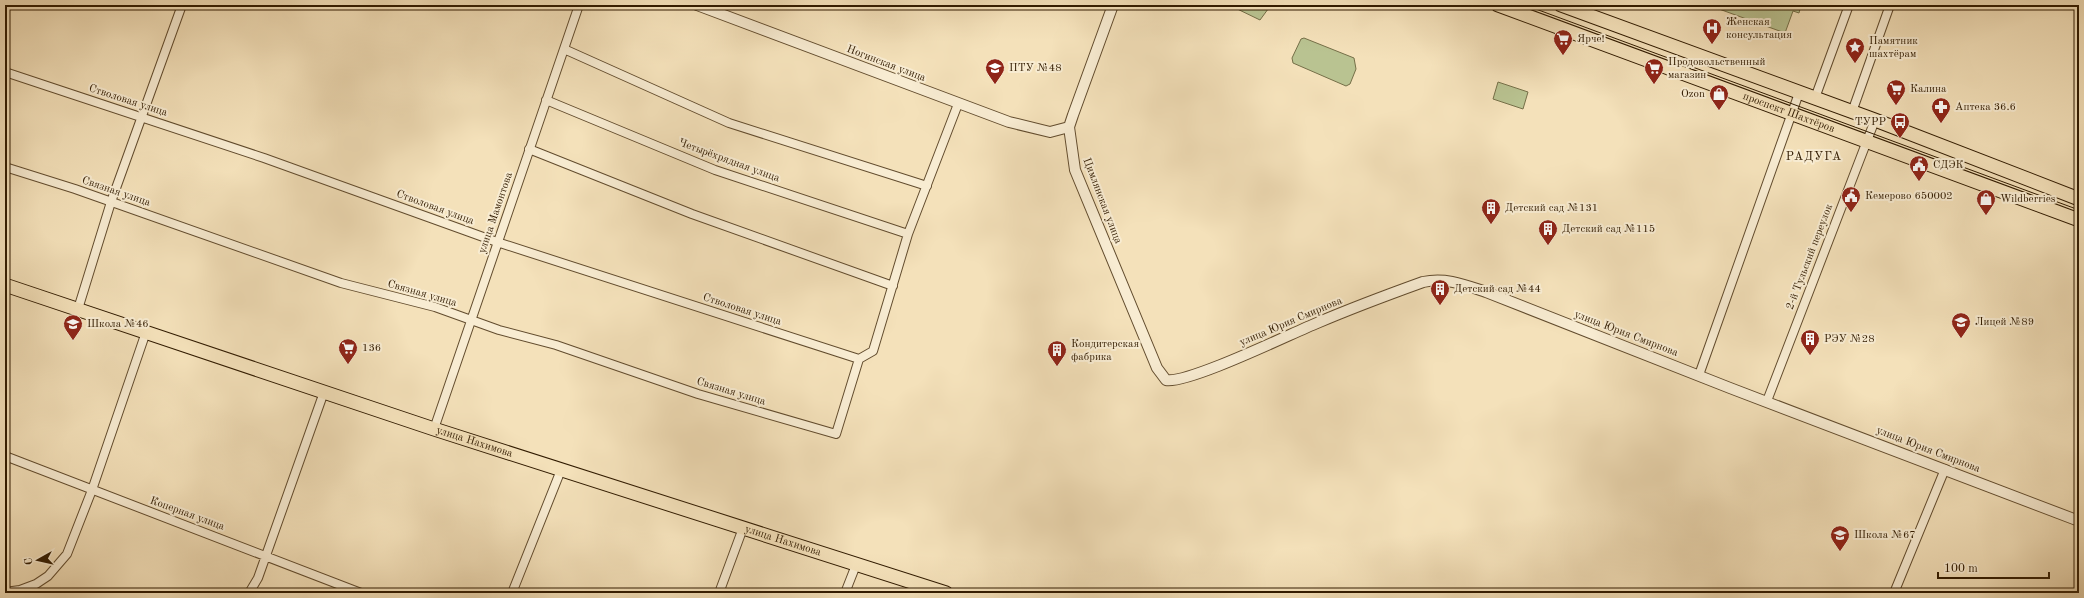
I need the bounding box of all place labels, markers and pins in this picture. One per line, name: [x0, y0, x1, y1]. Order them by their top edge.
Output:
hospital icon: Женская консультация: [1701, 17, 1723, 45]
place label: Женская консультация: [1726, 17, 1792, 41]
supermarket icon: Ярче!: [1552, 28, 1574, 56]
place label: Ярче!: [1577, 34, 1605, 45]
place icon: Памятник шахтёрам: [1844, 36, 1866, 64]
place label: Памятник шахтёрам: [1869, 36, 1918, 60]
school or university icon: ПТУ №48: [984, 57, 1006, 85]
supermarket icon: Продовольственный магазин: [1643, 57, 1665, 85]
place label: Продовольственный магазин: [1668, 57, 1765, 81]
place label: ПТУ №48: [1009, 63, 1062, 74]
supermarket icon: Калина: [1885, 78, 1907, 106]
shop icon: Ozon: [1708, 83, 1730, 111]
place label: Калина: [1910, 84, 1947, 95]
place label: Ozon: [1681, 89, 1705, 100]
pharmacy icon: Аптека 36.6: [1930, 96, 1952, 124]
place label: Аптека 36.6: [1955, 102, 2016, 113]
bus stop icon: ТУРР: [1889, 111, 1911, 139]
place label: ТУРР: [1855, 117, 1886, 128]
public building icon: СДЭК: [1908, 154, 1930, 182]
place label: СДЭК: [1933, 160, 1964, 171]
public building icon: Кемерово 650002: [1840, 185, 1862, 213]
shop icon: Wildberries: [1975, 188, 1997, 216]
place label: Кемерово 650002: [1865, 191, 1953, 202]
place label: Wildberries: [2000, 194, 2056, 205]
building icon: Детский сад №131: [1480, 197, 1502, 225]
place label: Детский сад №131: [1505, 203, 1598, 214]
building icon: Детский сад №115: [1537, 218, 1559, 246]
place label: Детский сад №115: [1562, 224, 1655, 235]
building icon: Детский сад №44: [1429, 278, 1451, 306]
place label: Детский сад №44: [1454, 284, 1541, 295]
school or university icon: Лицей №89: [1950, 311, 1972, 339]
school or university icon: Школа №46: [62, 313, 84, 341]
place label: Лицей №89: [1975, 317, 2034, 328]
place label: Школа №46: [87, 319, 149, 330]
building icon: РЭУ №28: [1799, 328, 1821, 356]
place label: РЭУ №28: [1824, 334, 1875, 345]
supermarket icon: 136: [337, 337, 359, 365]
building icon: Кондитерская фабрика: [1046, 339, 1068, 367]
place label: Кондитерская фабрика: [1071, 339, 1140, 363]
place label: 136: [362, 343, 381, 354]
school or university icon: Школа №67: [1829, 524, 1851, 552]
place label: Школа №67: [1854, 530, 1916, 541]

